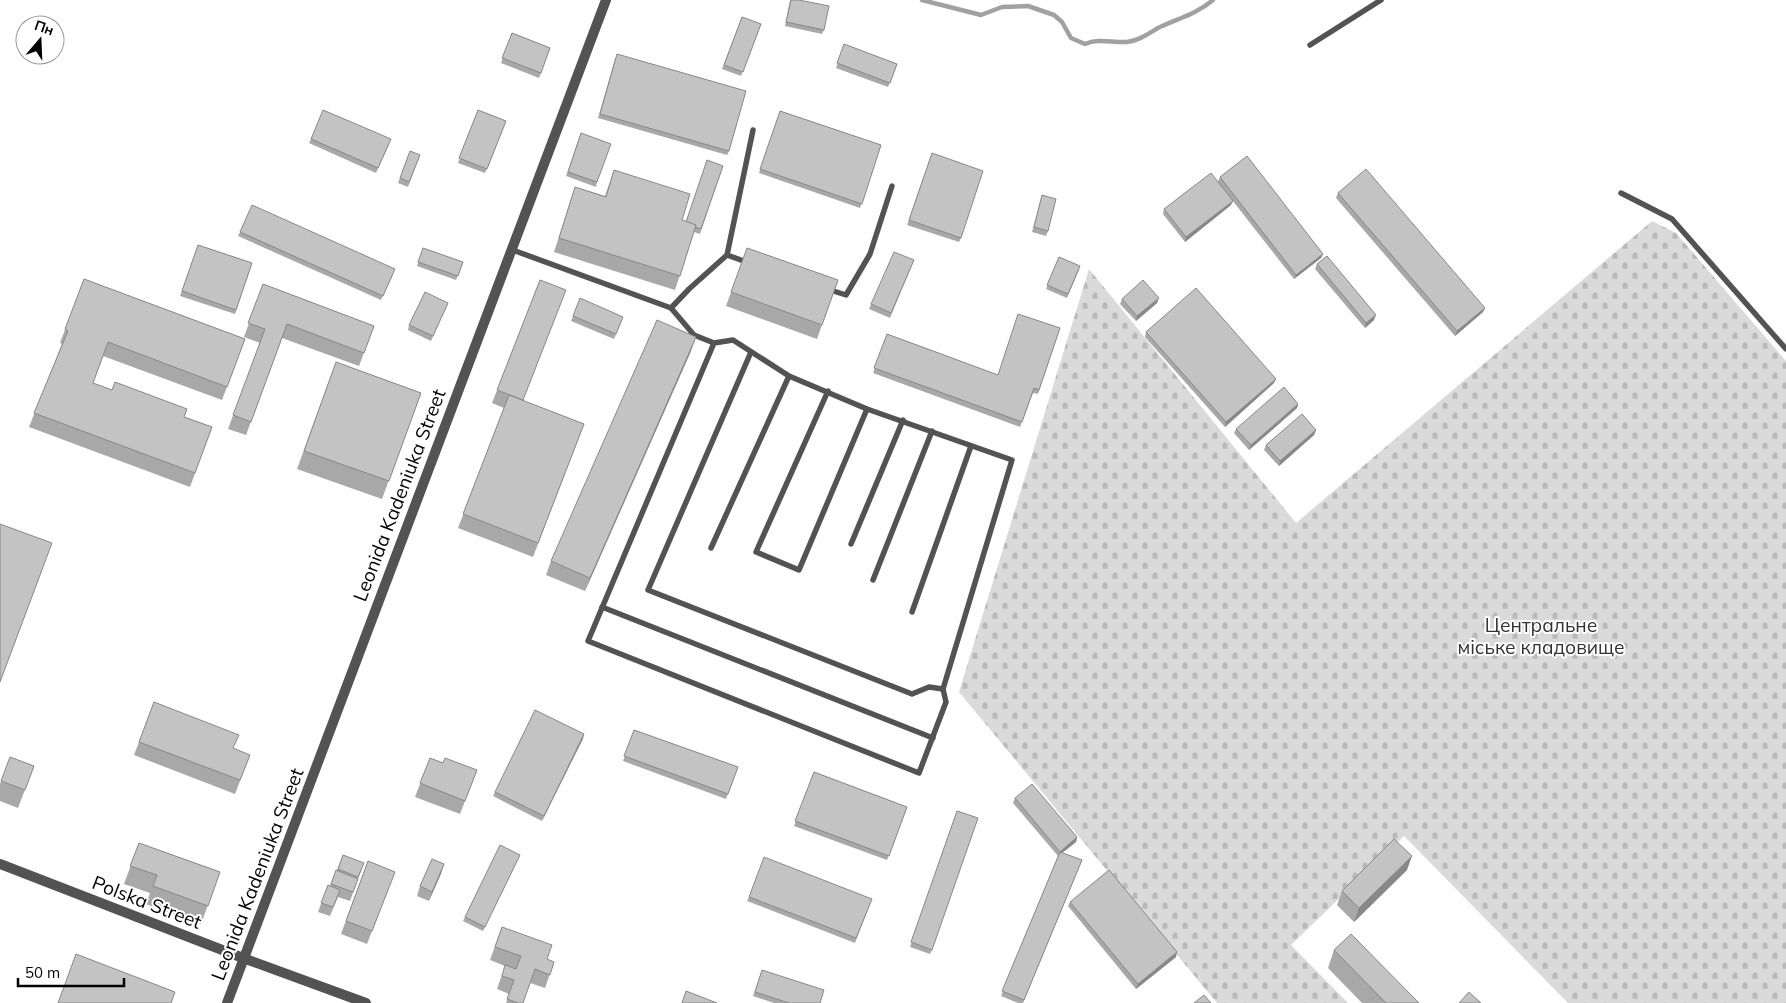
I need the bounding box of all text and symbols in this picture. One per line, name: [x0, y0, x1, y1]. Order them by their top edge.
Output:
north arrow: [15, 15, 65, 65]
text: Пн: [32, 16, 56, 39]
street label: Leonida Kadeniuka Street: [347, 385, 451, 604]
park label: Центральне міське кладовище: [1457, 613, 1625, 659]
street label: Leonida Kadeniuka Street: [205, 764, 309, 983]
street label: Polska Street: [89, 870, 205, 934]
scale bar: [18, 956, 124, 988]
text: 50 m: [25, 963, 60, 982]

